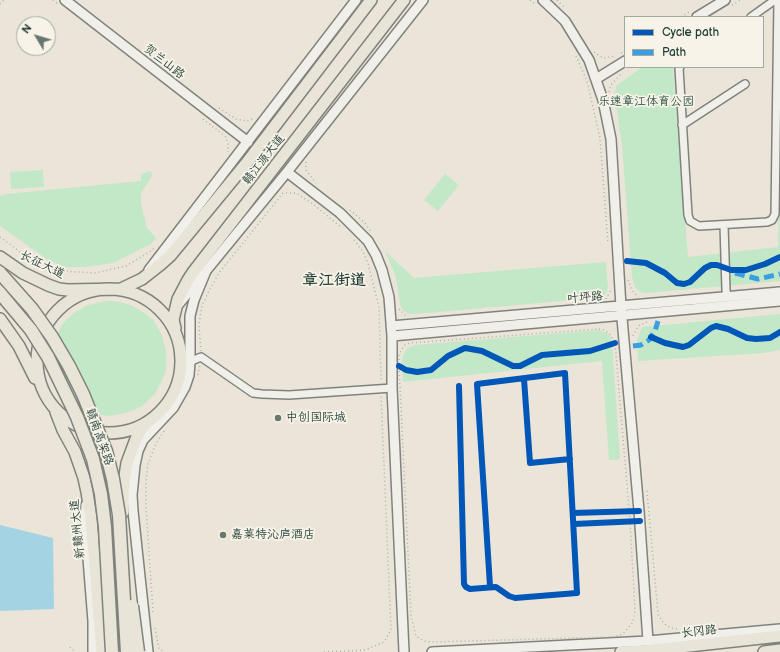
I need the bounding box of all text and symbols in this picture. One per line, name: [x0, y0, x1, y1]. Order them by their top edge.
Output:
north arrow: [16, 16, 56, 56]
legend: [624, 16, 764, 68]
text: N: [19, 22, 35, 36]
text: Cycle path: [662, 25, 719, 40]
street label: 贺兰山路: [141, 42, 187, 82]
text: Path: [662, 45, 686, 60]
park label: 乐速章江体育公园: [598, 95, 694, 109]
street label: 赣江源大道: [240, 132, 288, 188]
street label: 长征大道: [17, 248, 67, 282]
district label: 章江街道: [302, 271, 366, 291]
street label: 叶坪路: [566, 289, 604, 307]
street label: 赣南高架路: [82, 406, 116, 468]
place label: 中创国际城: [286, 411, 346, 425]
marker: 中创国际城: [273, 413, 283, 423]
street label: 新赣州大道: [68, 498, 88, 560]
place label: 嘉莱特沁庐酒店: [231, 528, 315, 542]
marker: 嘉莱特沁庐酒店: [218, 530, 228, 540]
street label: 长冈路: [680, 623, 718, 641]

